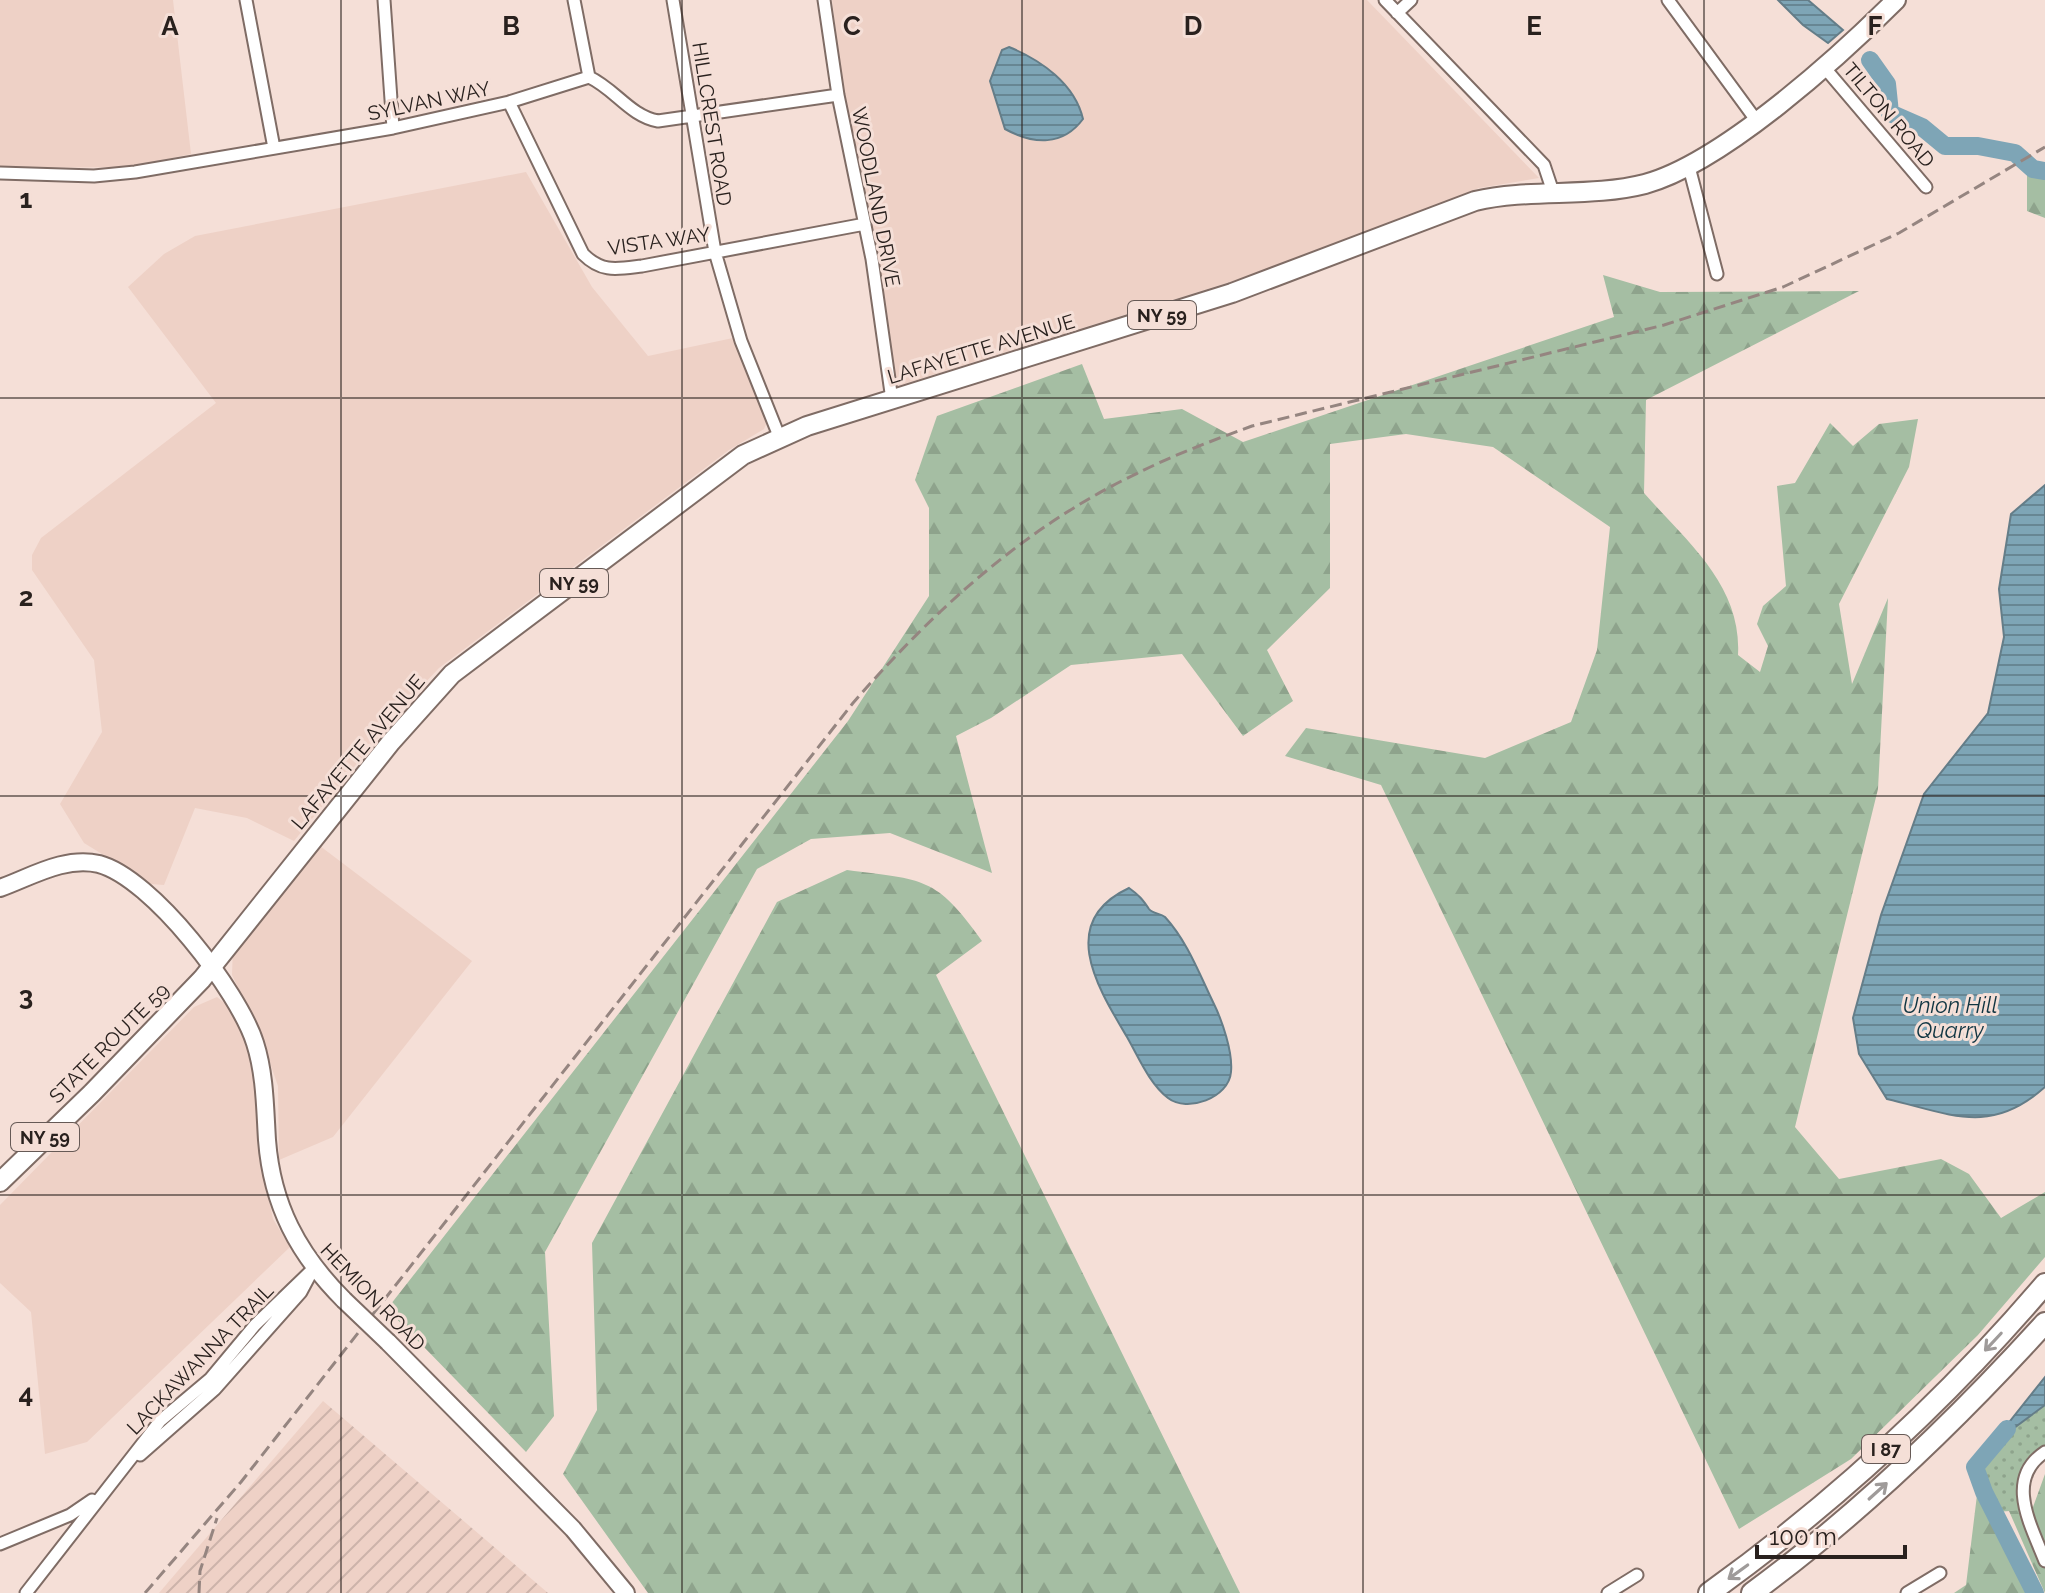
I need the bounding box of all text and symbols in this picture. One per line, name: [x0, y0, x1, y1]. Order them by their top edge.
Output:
text: A: [161, 11, 179, 41]
text: B: [502, 11, 520, 41]
text: C: [843, 11, 861, 41]
text: D: [1184, 11, 1202, 41]
text: E: [1526, 11, 1542, 41]
text: F: [1868, 11, 1883, 41]
street label: HILLCREST ROAD: [687, 40, 737, 208]
street label: TILTON ROAD: [1838, 58, 1940, 172]
street label: SYLVAN WAY: [365, 76, 493, 126]
street label: WOODLAND DRIVE: [847, 105, 905, 289]
text: 1: [20, 184, 33, 214]
street label: VISTA WAY: [606, 222, 712, 260]
road number: NY 59: [1128, 301, 1196, 329]
street label: LAFAYETTE AVENUE: [884, 309, 1078, 389]
road number: NY 59: [540, 569, 608, 597]
text: 2: [19, 582, 33, 612]
street label: LAFAYETTE AVENUE: [286, 670, 430, 834]
street label: STATE ROUTE 59: [44, 978, 174, 1108]
text: 3: [19, 981, 33, 1011]
water label: Union Hill Quarry: [1902, 992, 1998, 1043]
road number: NY 59: [11, 1123, 79, 1151]
street label: HEMION ROAD: [316, 1238, 430, 1356]
street label: LACKAWANNA TRAIL: [122, 1278, 278, 1439]
one-way arrow: [1985, 1332, 2003, 1352]
text: 4: [19, 1379, 33, 1409]
road number: I 87: [1862, 1435, 1910, 1463]
one-way arrow: [1868, 1481, 1888, 1500]
scale bar: [1757, 1509, 1905, 1559]
text: 100 m: [1769, 1522, 1837, 1551]
one-way arrow: [1727, 1564, 1749, 1580]

